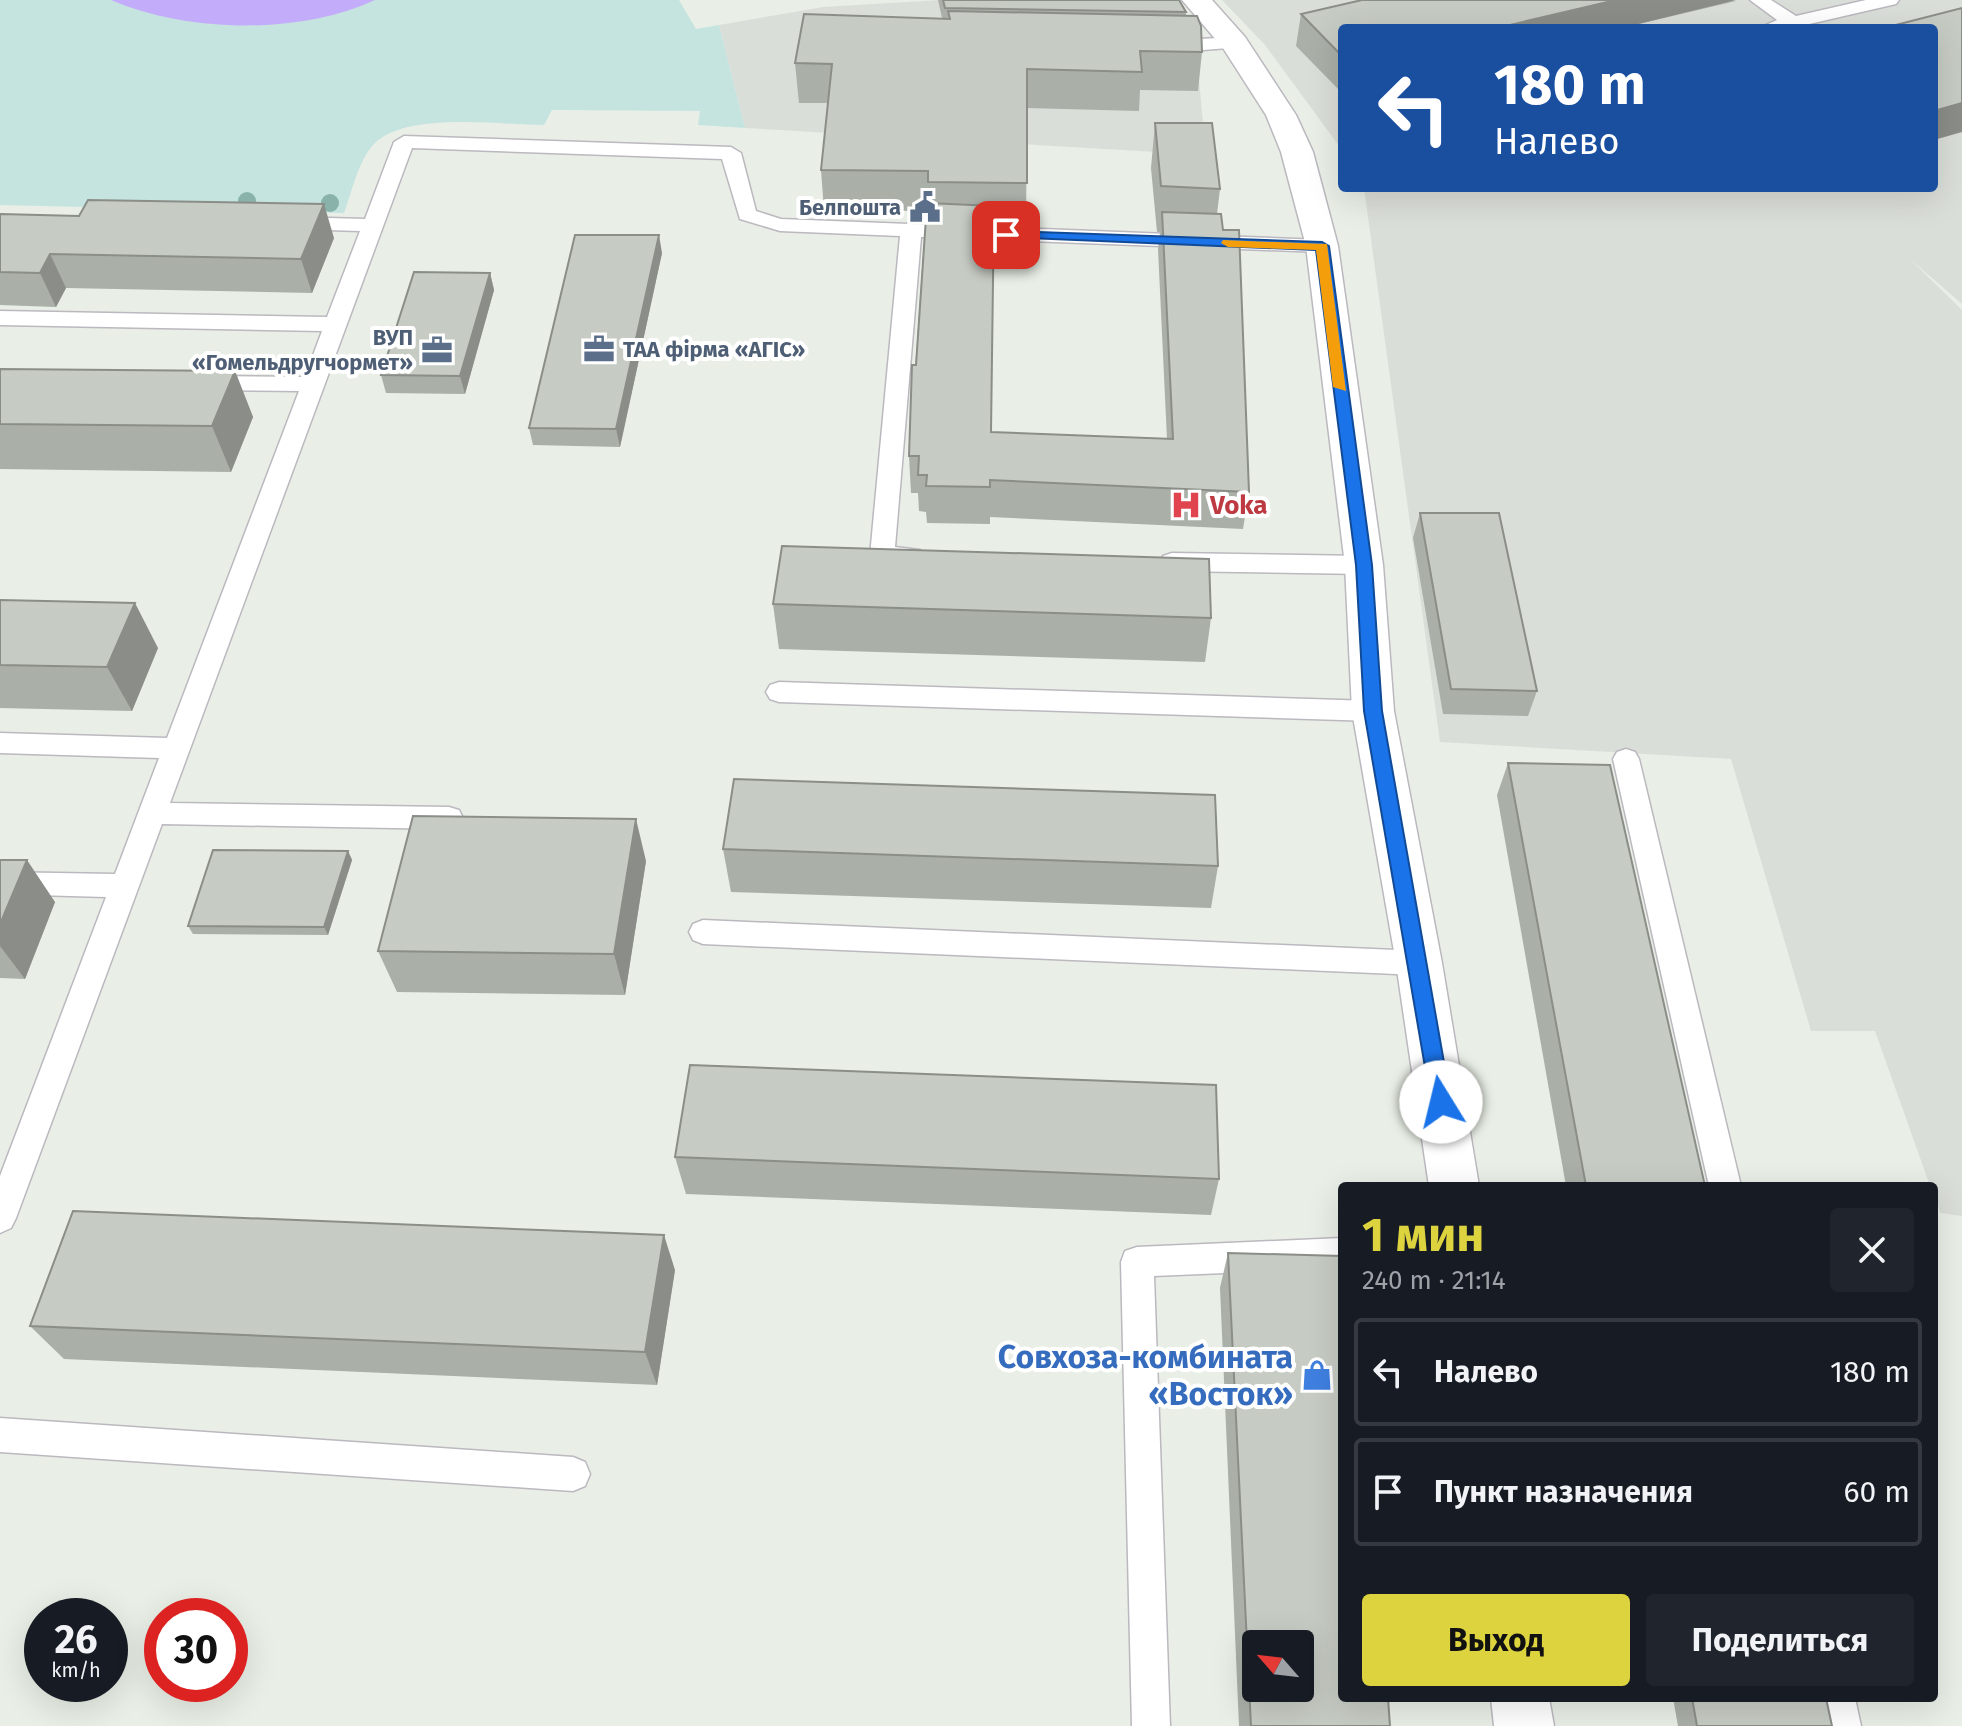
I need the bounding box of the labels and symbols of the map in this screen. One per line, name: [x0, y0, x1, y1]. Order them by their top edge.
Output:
public building icon: Белпошта: [908, 190, 942, 224]
place label: Белпошта: [799, 194, 901, 221]
pin: [972, 201, 1040, 269]
place label: ВУП «Гомельдругчормет»: [192, 324, 413, 376]
office icon: ТАА фірма «АГІС»: [582, 332, 616, 366]
office icon: ВУП «Гомельдругчормет»: [420, 333, 454, 367]
place label: ТАА фірма «АГІС»: [623, 336, 805, 363]
hospital icon: Voka: [1169, 488, 1203, 522]
place label: Voka: [1209, 490, 1268, 521]
position arrow: [1399, 1060, 1483, 1144]
place label: Совхоза-комбината «Восток»: [998, 1338, 1293, 1413]
shop icon: Совхоза-комбината «Восток»: [1300, 1358, 1334, 1392]
speed limit sign: 30: [144, 1598, 248, 1702]
north arrow: [1242, 1630, 1314, 1702]

